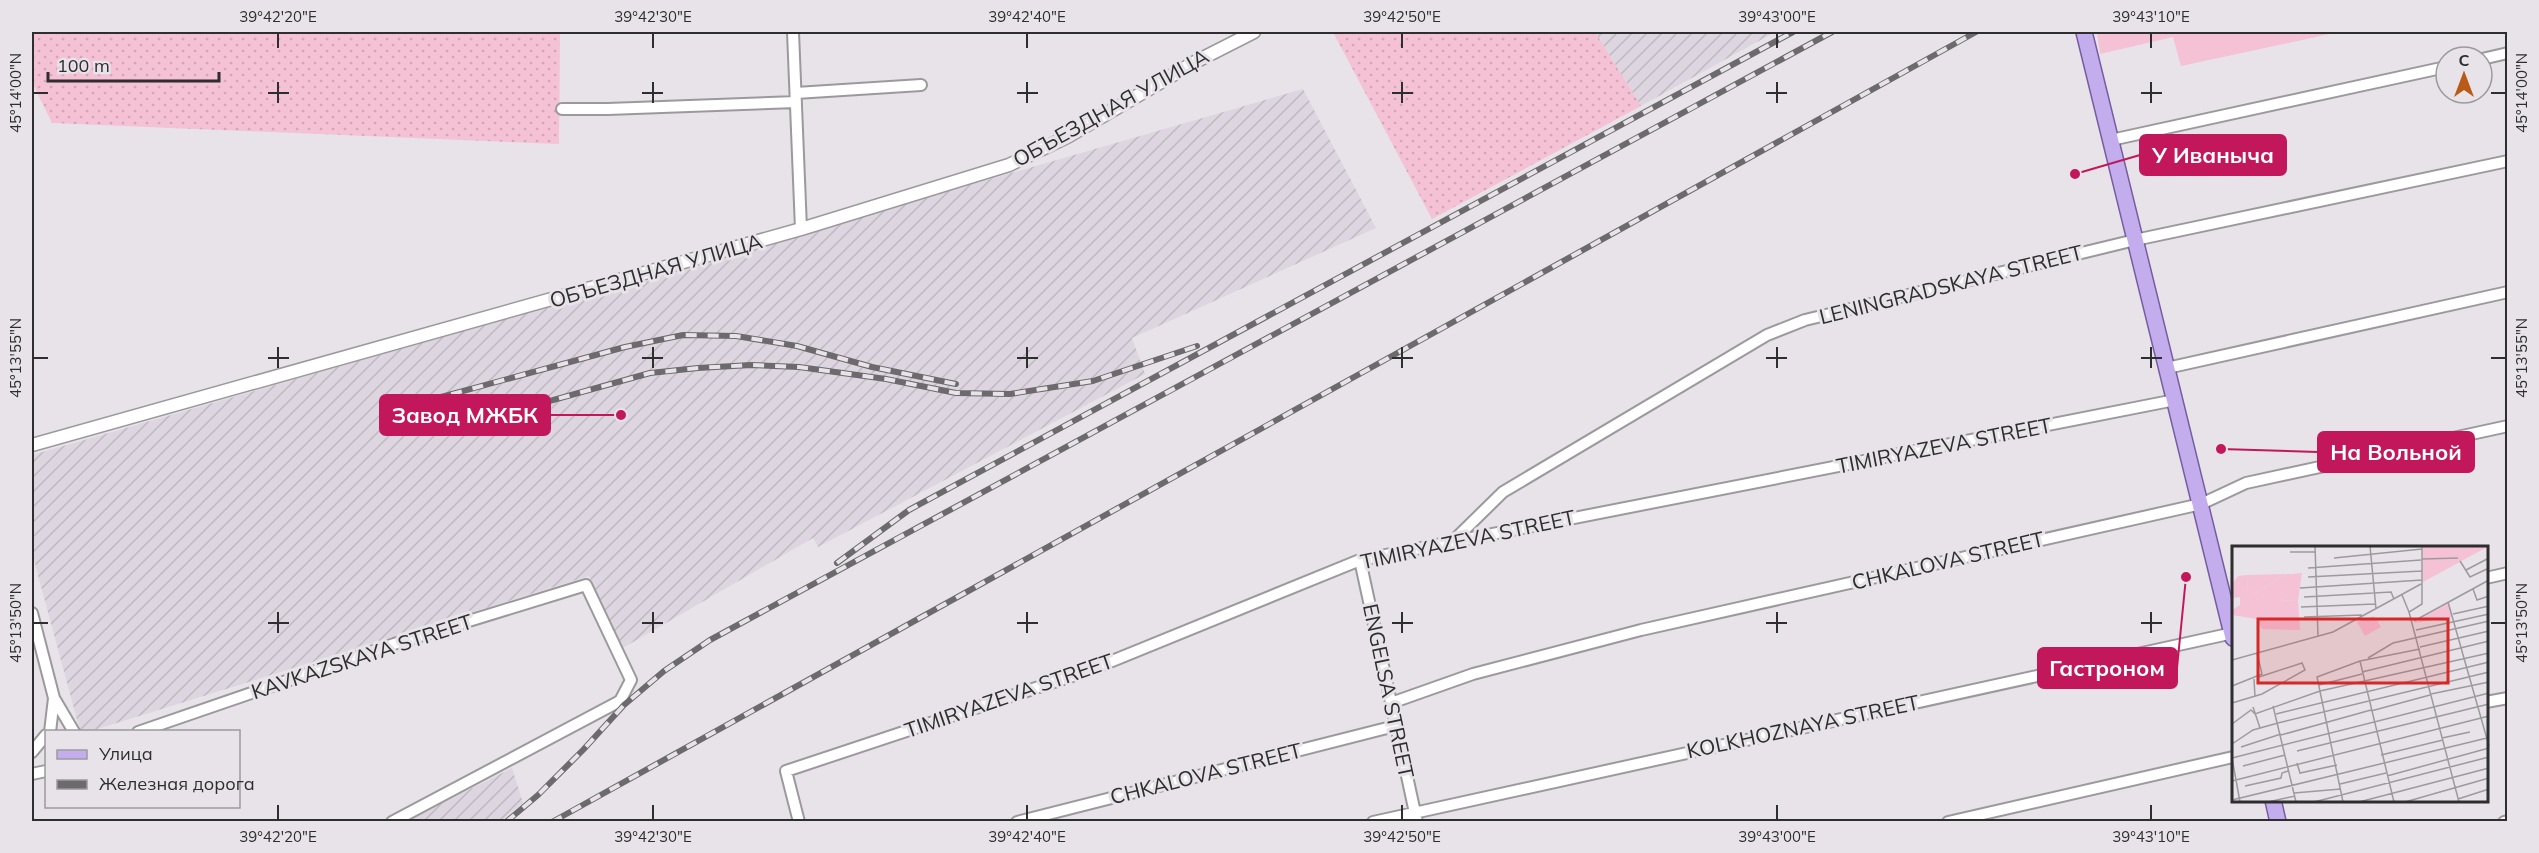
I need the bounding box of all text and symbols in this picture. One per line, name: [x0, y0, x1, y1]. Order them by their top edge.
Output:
text: 39°42'20"E: [239, 7, 317, 26]
text: 39°42'30"E: [614, 7, 692, 26]
text: 39°42'40"E: [988, 7, 1066, 26]
text: 39°42'50"E: [1363, 7, 1441, 26]
text: 39°43'00"E: [1738, 7, 1816, 26]
text: 39°43'10"E: [2112, 7, 2190, 26]
street label: ОБЪЕЗДНАЯ УЛИЦА: [1008, 42, 1214, 172]
scale bar: [48, 45, 219, 83]
north arrow: [2434, 45, 2494, 105]
text: С: [2459, 50, 2470, 70]
text: 45°14'00"N: [6, 53, 25, 133]
text: 45°14'00"N: [2512, 53, 2531, 133]
text: 100 m: [57, 54, 110, 77]
callout: У Иваныча: [2140, 135, 2286, 175]
text: У Иваныча: [2151, 141, 2274, 169]
street label: ОБЪЕЗДНАЯ УЛИЦА: [546, 227, 766, 313]
street label: LENINGRADSKAYA STREET: [1816, 239, 2086, 329]
text: 45°13'55"N: [6, 318, 25, 398]
text: 45°13'55"N: [2512, 318, 2531, 398]
callout: Завод МЖБК: [380, 395, 550, 435]
text: Завод МЖБК: [392, 401, 539, 429]
street label: TIMIRYAZEVA STREET: [1834, 411, 2054, 479]
callout: На Вольной: [2318, 432, 2474, 472]
text: На Вольной: [2330, 438, 2462, 466]
street label: TIMIRYAZEVA STREET: [1358, 503, 1578, 574]
street label: CHKALOVA STREET: [1849, 525, 2047, 595]
inset map: [2232, 546, 2488, 802]
text: 45°13'50"N: [6, 583, 25, 663]
text: 45°13'50"N: [2512, 583, 2531, 663]
street label: ENGELSA STREET: [1358, 601, 1420, 781]
street label: KAVKAZSKAYA STREET: [248, 608, 476, 704]
street label: TIMIRYAZEVA STREET: [901, 647, 1117, 743]
callout: Гастроном: [2038, 648, 2177, 688]
text: Гастроном: [2049, 654, 2165, 682]
street label: KOLKHOZNAYA STREET: [1684, 689, 1922, 763]
legend: [45, 730, 240, 808]
street label: CHKALOVA STREET: [1107, 737, 1305, 809]
text: Улица: [98, 742, 153, 765]
text: Железная дорога: [99, 772, 255, 795]
text: 39°42'20"E: [239, 827, 317, 846]
text: 39°42'30"E: [614, 827, 692, 846]
text: 39°42'40"E: [988, 827, 1066, 846]
text: 39°42'50"E: [1363, 827, 1441, 846]
text: 39°43'00"E: [1738, 827, 1816, 846]
text: 39°43'10"E: [2112, 827, 2190, 846]

